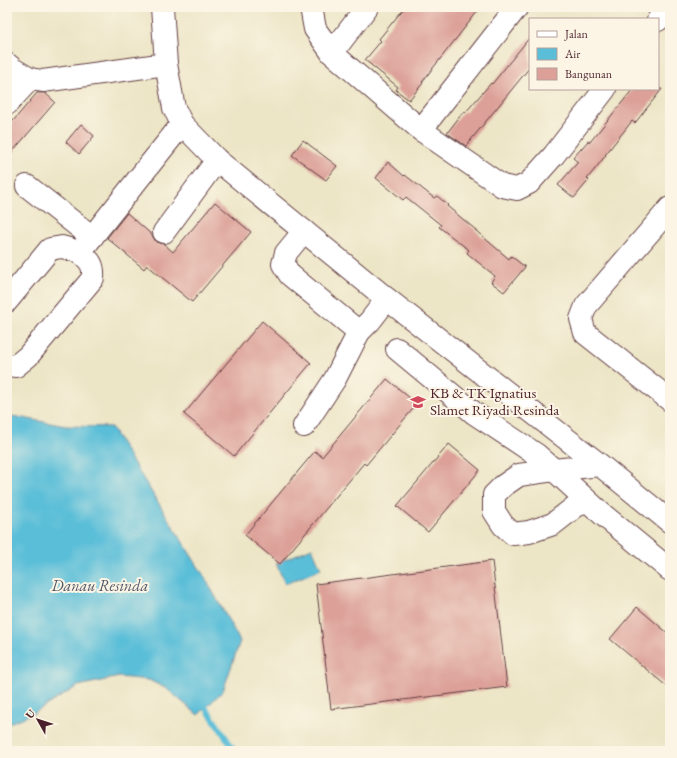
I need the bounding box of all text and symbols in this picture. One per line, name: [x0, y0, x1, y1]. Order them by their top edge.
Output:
legend: [529, 18, 659, 90]
text: Jalan: [564, 26, 589, 42]
text: Air: [564, 46, 580, 62]
text: Bangunan: [565, 66, 613, 82]
place label: KB & TK Ignatius Slamet Riyadi Resinda: [430, 383, 559, 419]
school or university icon: KB & TK Ignatius Slamet Riyadi Resinda: [409, 393, 427, 411]
water label: Danau Resinda: [51, 575, 148, 596]
north arrow: [18, 700, 58, 740]
text: U: [22, 705, 39, 721]

